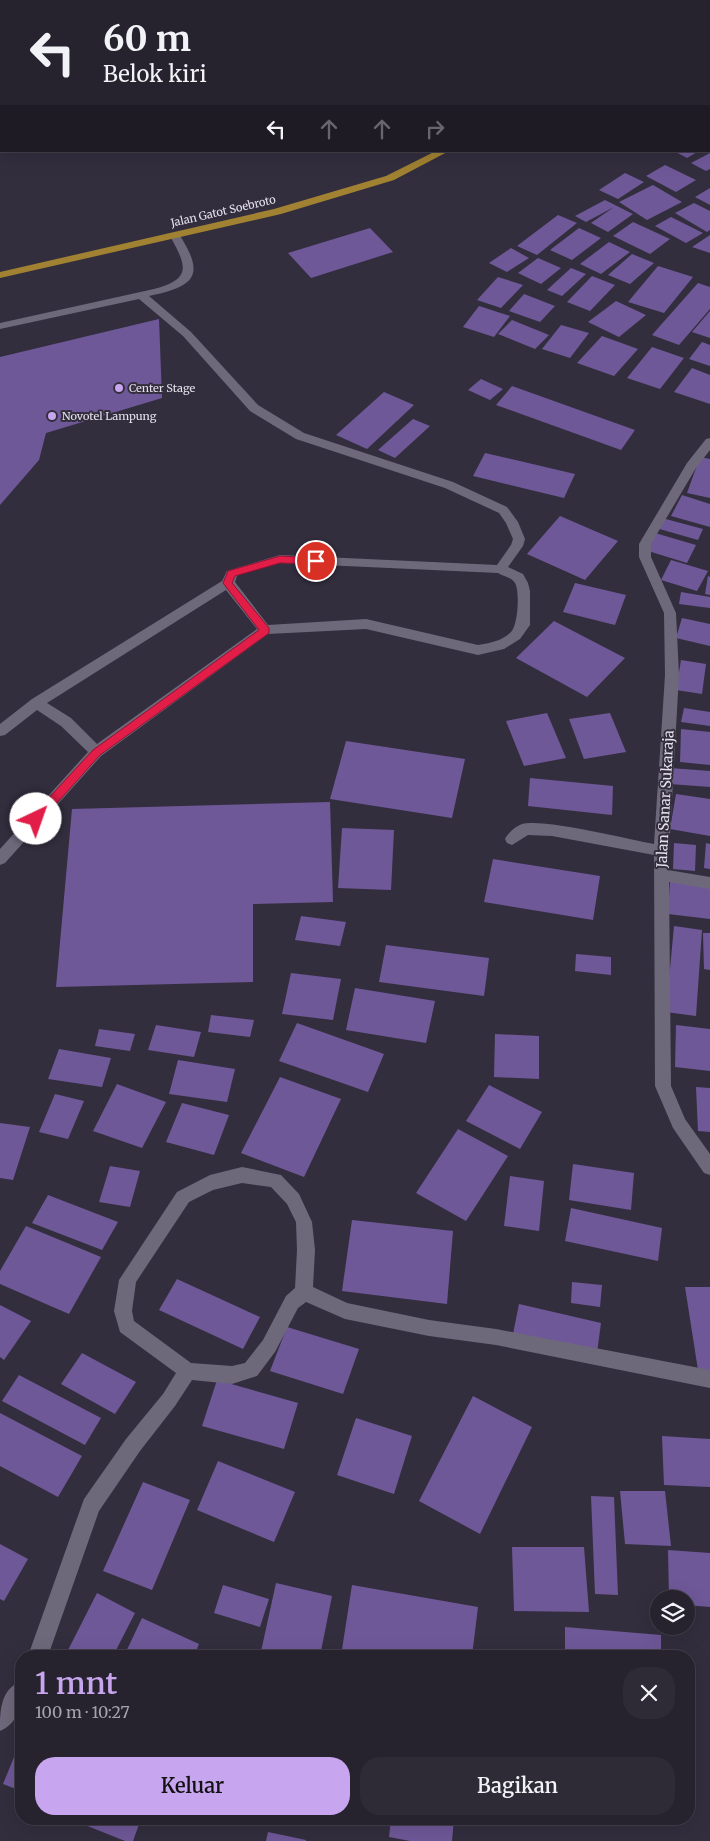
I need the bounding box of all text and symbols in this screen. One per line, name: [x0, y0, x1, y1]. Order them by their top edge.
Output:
text: 60 m: [103, 17, 191, 61]
icon: left: [20, 20, 85, 85]
text: Belok kiri: [103, 60, 207, 88]
icon: left: [262, 115, 290, 143]
icon: ahead: [315, 115, 343, 143]
icon: ahead: [368, 115, 396, 143]
icon: right: [421, 115, 449, 143]
street label: Jalan Gatot Soebroto: [168, 192, 277, 230]
place label: Center Stage: [129, 381, 196, 395]
marker: Center Stage: [113, 382, 125, 394]
place label: Novotel Lampung: [62, 409, 157, 423]
marker: Novotel Lampung: [46, 410, 58, 422]
pin: [295, 540, 337, 582]
icon: arrive: [302, 547, 330, 575]
street label: Jalan Sanar Sukaraja: [652, 729, 678, 869]
position arrow: [9, 792, 61, 844]
map controls: [650, 1590, 695, 1635]
button: layers: [650, 1590, 695, 1635]
text: 1 mnt: [35, 1664, 117, 1702]
button: close: [623, 1667, 675, 1719]
text: 100 m · 10:27: [35, 1702, 130, 1722]
button: Keluar: [35, 1757, 350, 1815]
button: Bagikan: [360, 1757, 675, 1815]

